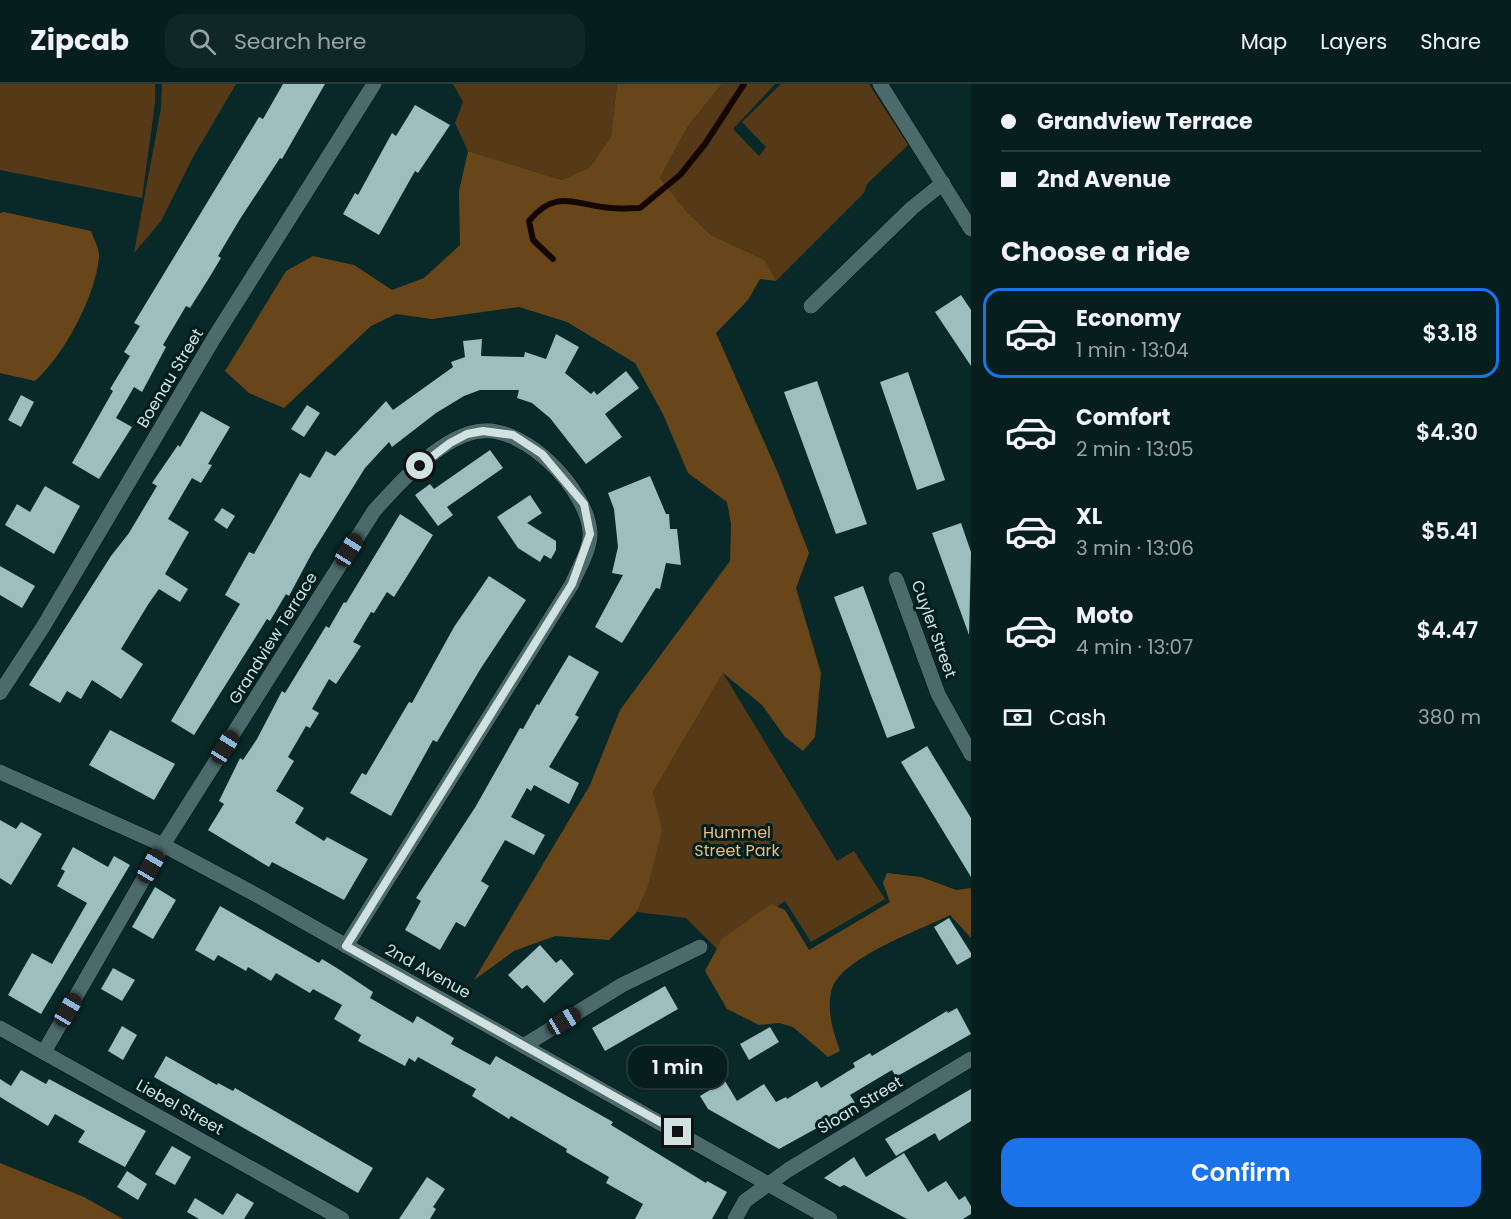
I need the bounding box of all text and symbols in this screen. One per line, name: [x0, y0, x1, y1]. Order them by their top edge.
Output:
search box: [165, 14, 585, 68]
text: Zipcab: [30, 21, 129, 60]
icon: search: [186, 25, 219, 58]
text: Search here: [234, 26, 366, 57]
text: Map: [1241, 27, 1287, 56]
text: Layers: [1320, 27, 1387, 56]
text: Share: [1420, 27, 1481, 56]
text: Grandview Terrace: [1037, 106, 1253, 137]
text: 2nd Avenue: [1037, 164, 1171, 195]
text: Choose a ride: [1001, 233, 1190, 270]
text: Economy: [1076, 303, 1181, 334]
icon: car: [1004, 306, 1058, 360]
text: $3.18: [1423, 318, 1478, 349]
street label: Boenau Street: [131, 324, 209, 432]
text: 1 min · 13:04: [1076, 336, 1189, 364]
text: Comfort: [1076, 402, 1170, 433]
icon: car: [1004, 405, 1058, 459]
text: $4.30: [1416, 417, 1478, 448]
text: 2 min · 13:05: [1076, 435, 1194, 463]
route start: [406, 452, 433, 479]
text: XL: [1076, 501, 1102, 532]
icon: car: [1004, 504, 1058, 558]
text: $5.41: [1421, 516, 1478, 547]
car: [332, 530, 366, 570]
text: 3 min · 13:06: [1076, 534, 1194, 562]
street label: Grandview Terrace: [223, 568, 323, 708]
street label: Cuyler Street: [906, 577, 962, 681]
text: Moto: [1076, 600, 1133, 631]
icon: car: [1004, 603, 1058, 657]
text: $4.47: [1417, 615, 1478, 646]
text: 4 min · 13:07: [1076, 633, 1193, 661]
icon: cash: [1001, 701, 1034, 734]
text: Cash: [1049, 702, 1106, 733]
text: 380 m: [1418, 703, 1481, 731]
car: [208, 727, 242, 767]
park label: Hummel Street Park: [694, 821, 780, 862]
car: [134, 846, 168, 886]
street label: 2nd Avenue: [381, 938, 475, 1004]
car: [51, 990, 85, 1030]
car: [544, 1004, 584, 1038]
callout: 1 min: [628, 1045, 728, 1087]
text: 1 min: [652, 1053, 703, 1081]
street label: Sloan Street: [813, 1070, 907, 1140]
street label: Liebel Street: [132, 1074, 228, 1141]
route end: [664, 1118, 691, 1145]
button: Confirm: [1001, 1138, 1481, 1207]

